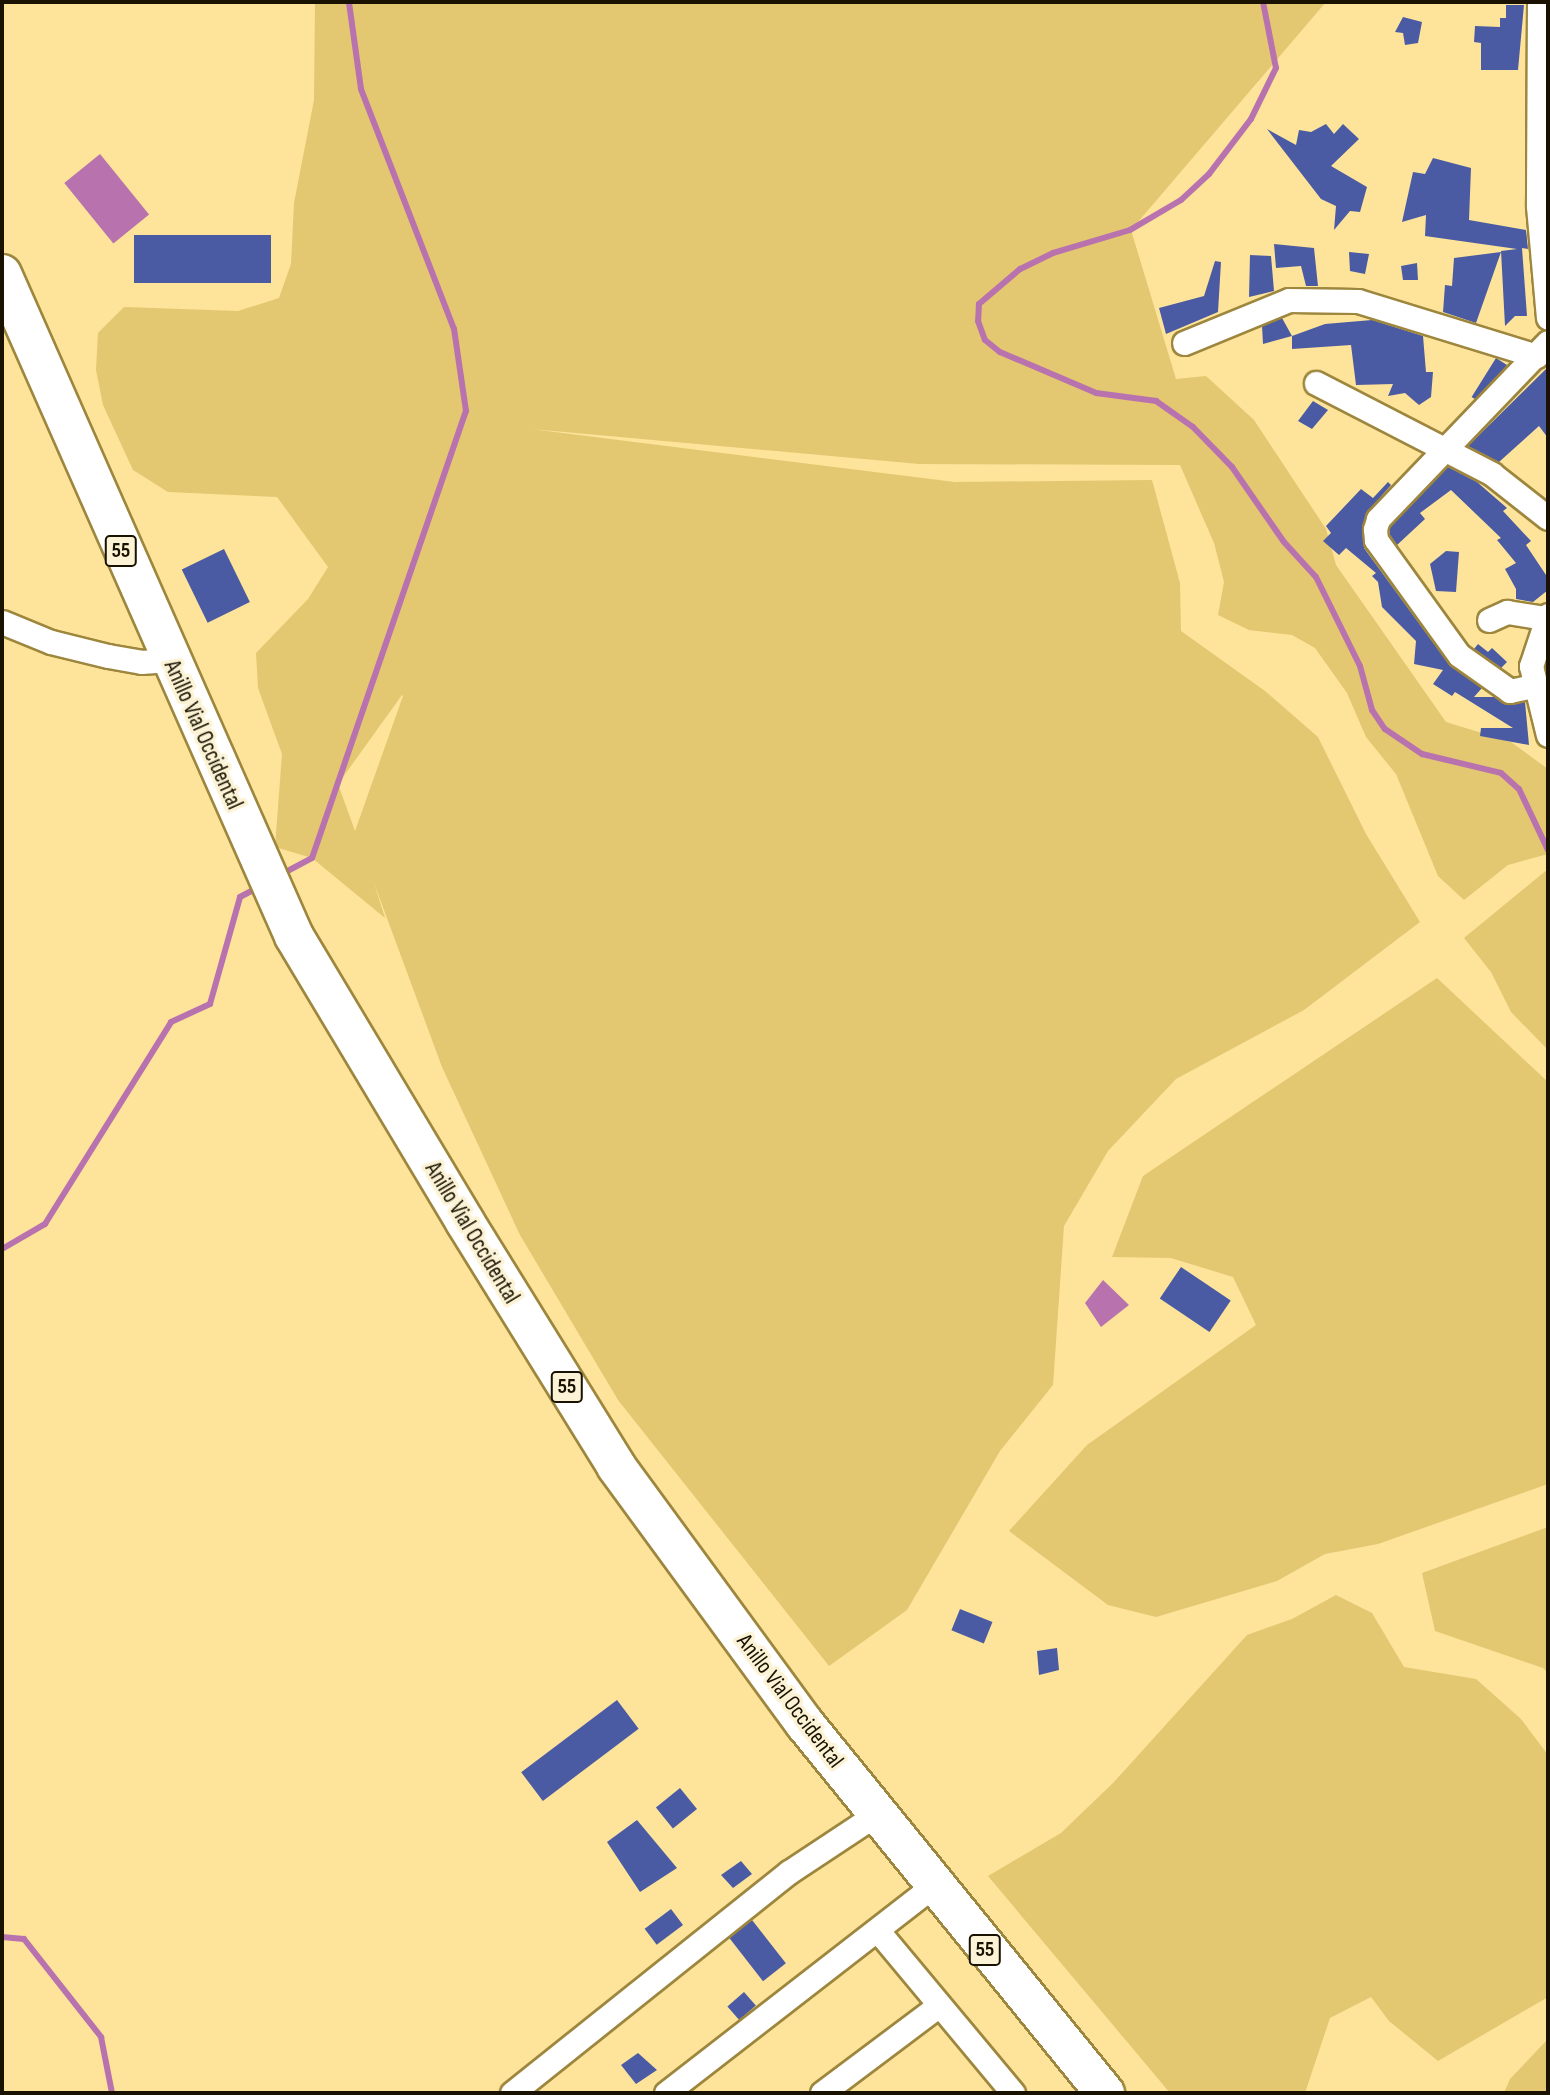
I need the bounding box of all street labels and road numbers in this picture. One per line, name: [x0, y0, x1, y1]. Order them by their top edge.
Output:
road number: 55: [104, 534, 138, 568]
street label: Anillo Vial Occidental: [158, 656, 248, 814]
street label: Anillo Vial Occidental: [419, 1157, 525, 1309]
road number: 55: [550, 1370, 584, 1404]
street label: Anillo Vial Occidental: [731, 1629, 849, 1773]
road number: 55: [968, 1932, 1002, 1968]

